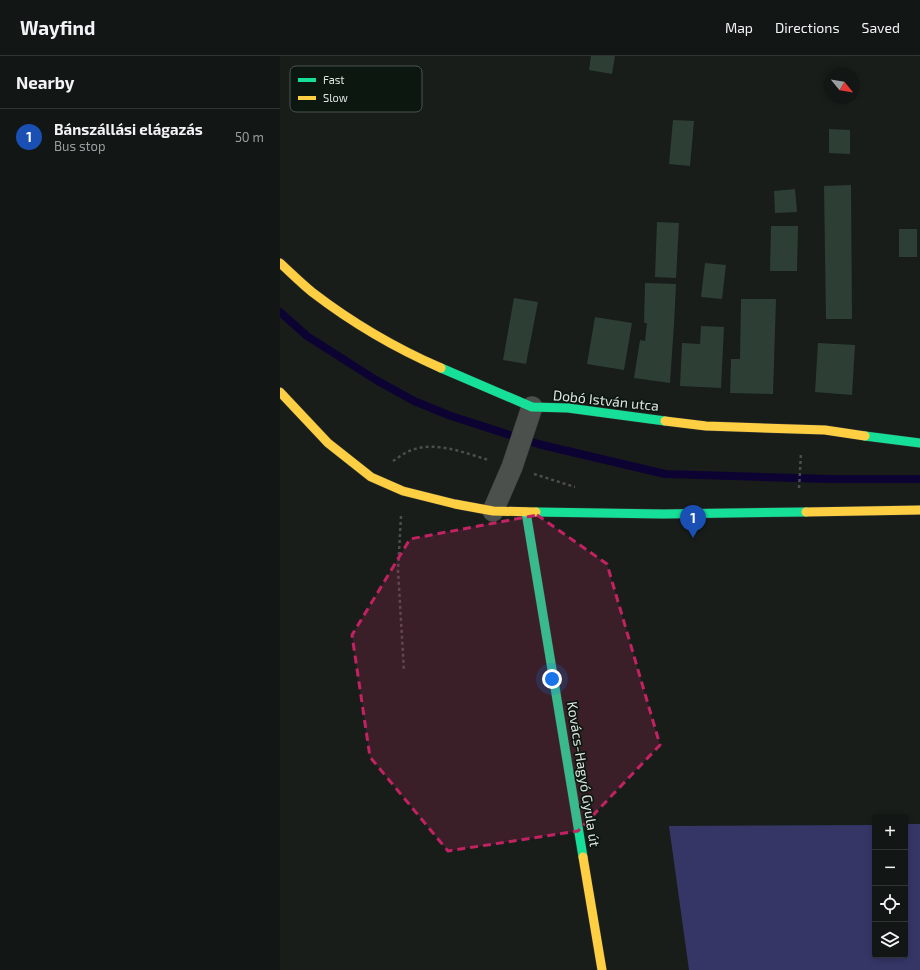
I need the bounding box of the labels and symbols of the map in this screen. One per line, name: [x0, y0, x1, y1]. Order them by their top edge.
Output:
legend: [290, 66, 422, 112]
north arrow: [824, 68, 860, 104]
text: Fast: [323, 73, 345, 86]
text: Slow: [323, 91, 348, 104]
street label: Dobó István utca: [552, 386, 660, 414]
pin: 1: [680, 505, 706, 538]
your location: [542, 669, 562, 689]
street label: Kovács-Hagyó Gyula út: [564, 700, 604, 848]

